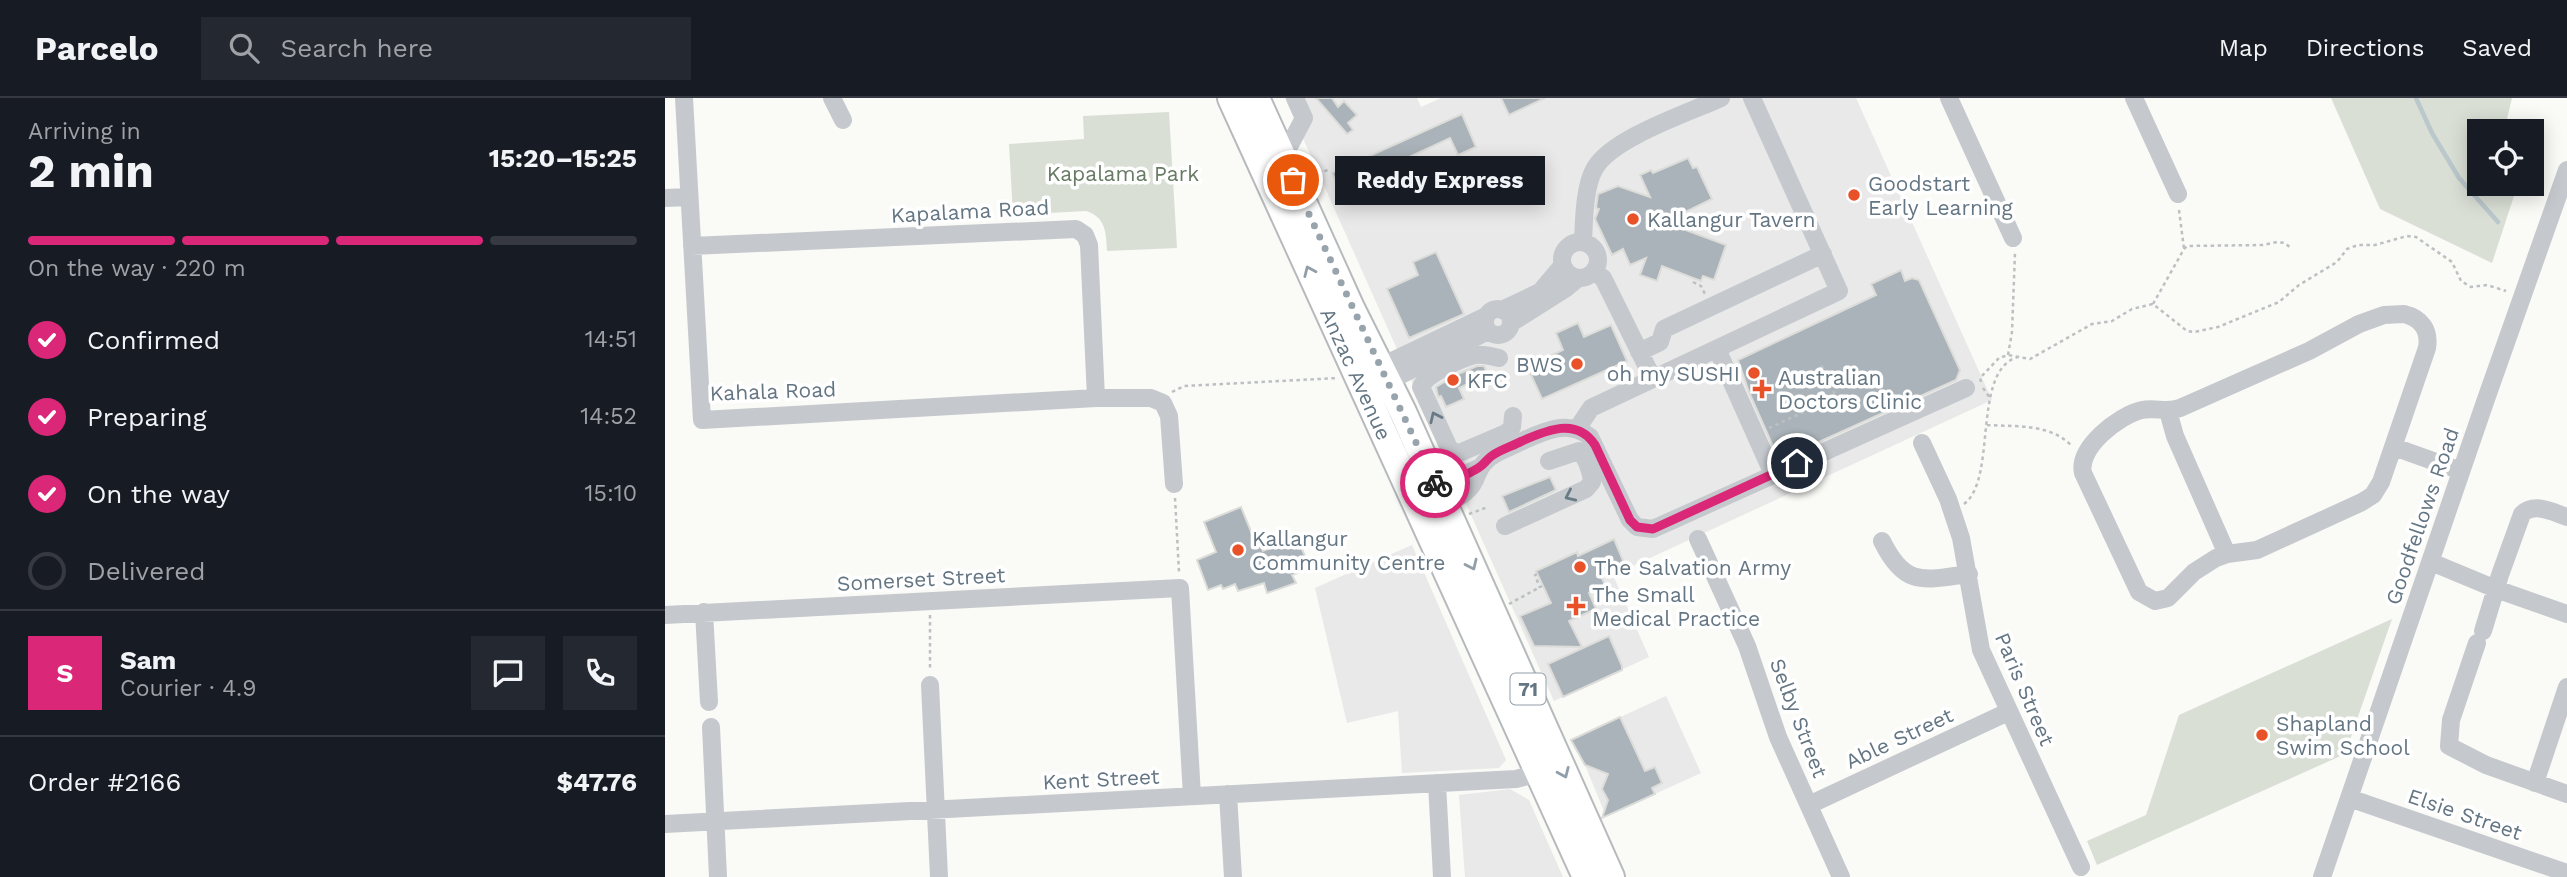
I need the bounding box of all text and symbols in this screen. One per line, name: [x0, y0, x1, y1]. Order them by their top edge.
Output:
search box: [201, 17, 691, 80]
text: Parcelo: [35, 29, 159, 68]
icon: search: [225, 29, 263, 67]
text: Search here: [281, 33, 433, 63]
text: Map: [2219, 34, 2268, 62]
text: Directions: [2306, 34, 2424, 62]
text: Saved: [2462, 34, 2532, 62]
text: Arriving in: [28, 118, 141, 145]
map controls: [2467, 119, 2544, 196]
button: locate: [2467, 119, 2544, 196]
text: 15:20–15:25: [489, 143, 637, 173]
text: 2 min: [28, 144, 154, 198]
pin: [1263, 150, 1323, 210]
callout: Reddy Express: [1335, 155, 1545, 204]
park label: Kapalama Park: [1047, 161, 1199, 186]
icon: bag: [1274, 161, 1312, 199]
text: Reddy Express: [1357, 167, 1523, 194]
place label: Goodstart Early Learning: [1868, 171, 2014, 220]
marker: Goodstart Early Learning: [1846, 187, 1862, 203]
street label: Kapalama Road: [890, 194, 1050, 228]
place label: Kallangur Tavern: [1647, 207, 1816, 232]
marker: Kallangur Tavern: [1625, 211, 1641, 227]
text: On the way · 220 m: [28, 255, 246, 282]
one-way arrow: [1303, 266, 1317, 278]
street label: Anzac Avenue: [1316, 304, 1398, 444]
icon: check: [28, 321, 66, 359]
text: Confirmed: [87, 325, 220, 355]
text: 14:51: [585, 326, 637, 353]
place label: BWS: [1516, 352, 1563, 377]
marker: BWS: [1569, 356, 1585, 372]
place label: oh my SUSHI: [1607, 361, 1740, 386]
marker: oh my SUSHI: [1746, 365, 1762, 381]
place label: Australian Doctors Clinic: [1778, 365, 1922, 414]
place label: KFC: [1467, 368, 1508, 393]
marker: KFC: [1445, 372, 1461, 388]
street label: Kahala Road: [709, 376, 837, 406]
marker: Australian Doctors Clinic: [1752, 379, 1772, 399]
icon: check: [28, 398, 66, 436]
text: Preparing: [87, 402, 207, 432]
text: 14:52: [580, 403, 637, 430]
one-way arrow: [1429, 412, 1443, 424]
street label: Goodfellows Road: [2380, 424, 2464, 608]
pin: [1767, 433, 1827, 493]
icon: home: [1778, 444, 1816, 482]
courier: [1400, 448, 1470, 518]
icon: bike: [1416, 464, 1454, 502]
icon: check: [28, 475, 66, 513]
text: On the way: [87, 479, 230, 509]
text: 15:10: [585, 480, 637, 507]
one-way arrow: [1565, 488, 1577, 502]
place label: Kallangur Community Centre: [1252, 526, 1445, 575]
marker: Kallangur Community Centre: [1230, 542, 1246, 558]
place label: The Salvation Army: [1594, 555, 1791, 580]
text: Delivered: [87, 556, 206, 586]
one-way arrow: [1464, 557, 1478, 570]
marker: The Salvation Army: [1572, 559, 1588, 575]
street label: Somerset Street: [836, 562, 1006, 596]
place label: The Small Medical Practice: [1592, 582, 1760, 631]
marker: The Small Medical Practice: [1566, 596, 1586, 616]
street label: Paris Street: [1990, 629, 2060, 749]
button: chat: [471, 636, 545, 710]
button: phone: [563, 636, 637, 710]
text: Sam: [120, 645, 176, 675]
street label: Selby Street: [1765, 655, 1833, 781]
text: S: [57, 658, 73, 688]
road number: 71: [1511, 674, 1545, 704]
text: Courier · 4.9: [120, 675, 256, 702]
street label: Able Street: [1841, 702, 1957, 774]
place label: Shapland Swim School: [2276, 711, 2410, 760]
marker: Shapland Swim School: [2254, 727, 2270, 743]
street label: Kent Street: [1042, 763, 1160, 795]
one-way arrow: [1556, 766, 1570, 778]
text: Order #2166: [28, 767, 181, 797]
text: $47.76: [556, 767, 637, 797]
street label: Elsie Street: [2405, 783, 2525, 845]

